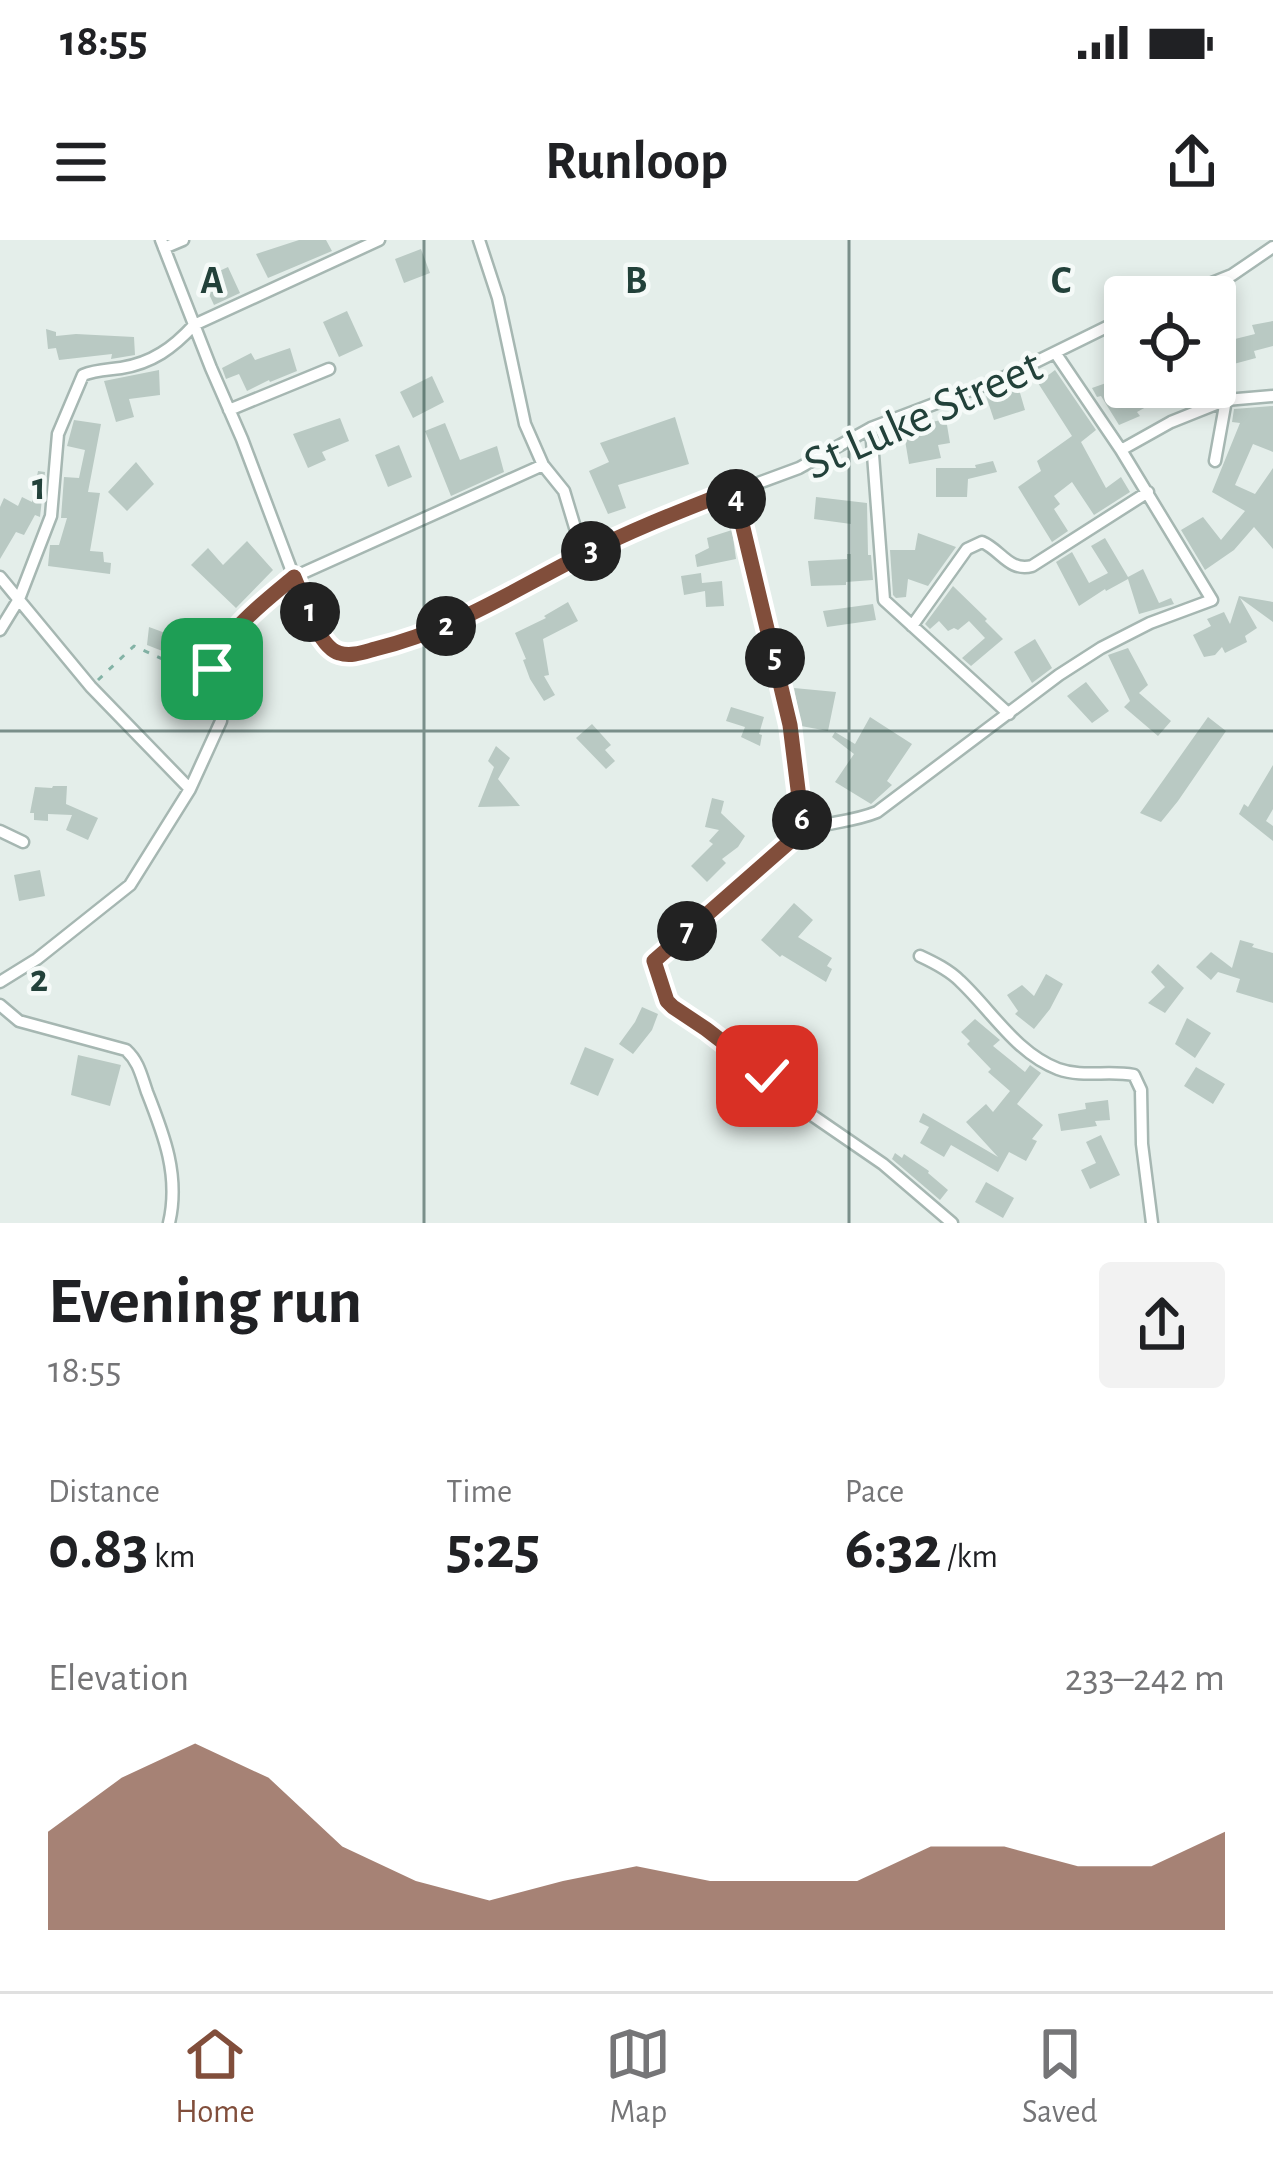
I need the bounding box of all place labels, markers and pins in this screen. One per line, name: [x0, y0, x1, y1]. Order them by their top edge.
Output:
pin: 4: [706, 469, 766, 529]
pin: 3: [561, 521, 621, 581]
pin: 1: [280, 582, 340, 642]
pin: 2: [416, 596, 476, 656]
pin: [161, 618, 263, 720]
pin: 5: [745, 628, 805, 688]
pin: 6: [772, 790, 832, 850]
pin: 7: [657, 901, 717, 961]
pin: [716, 1025, 818, 1127]

